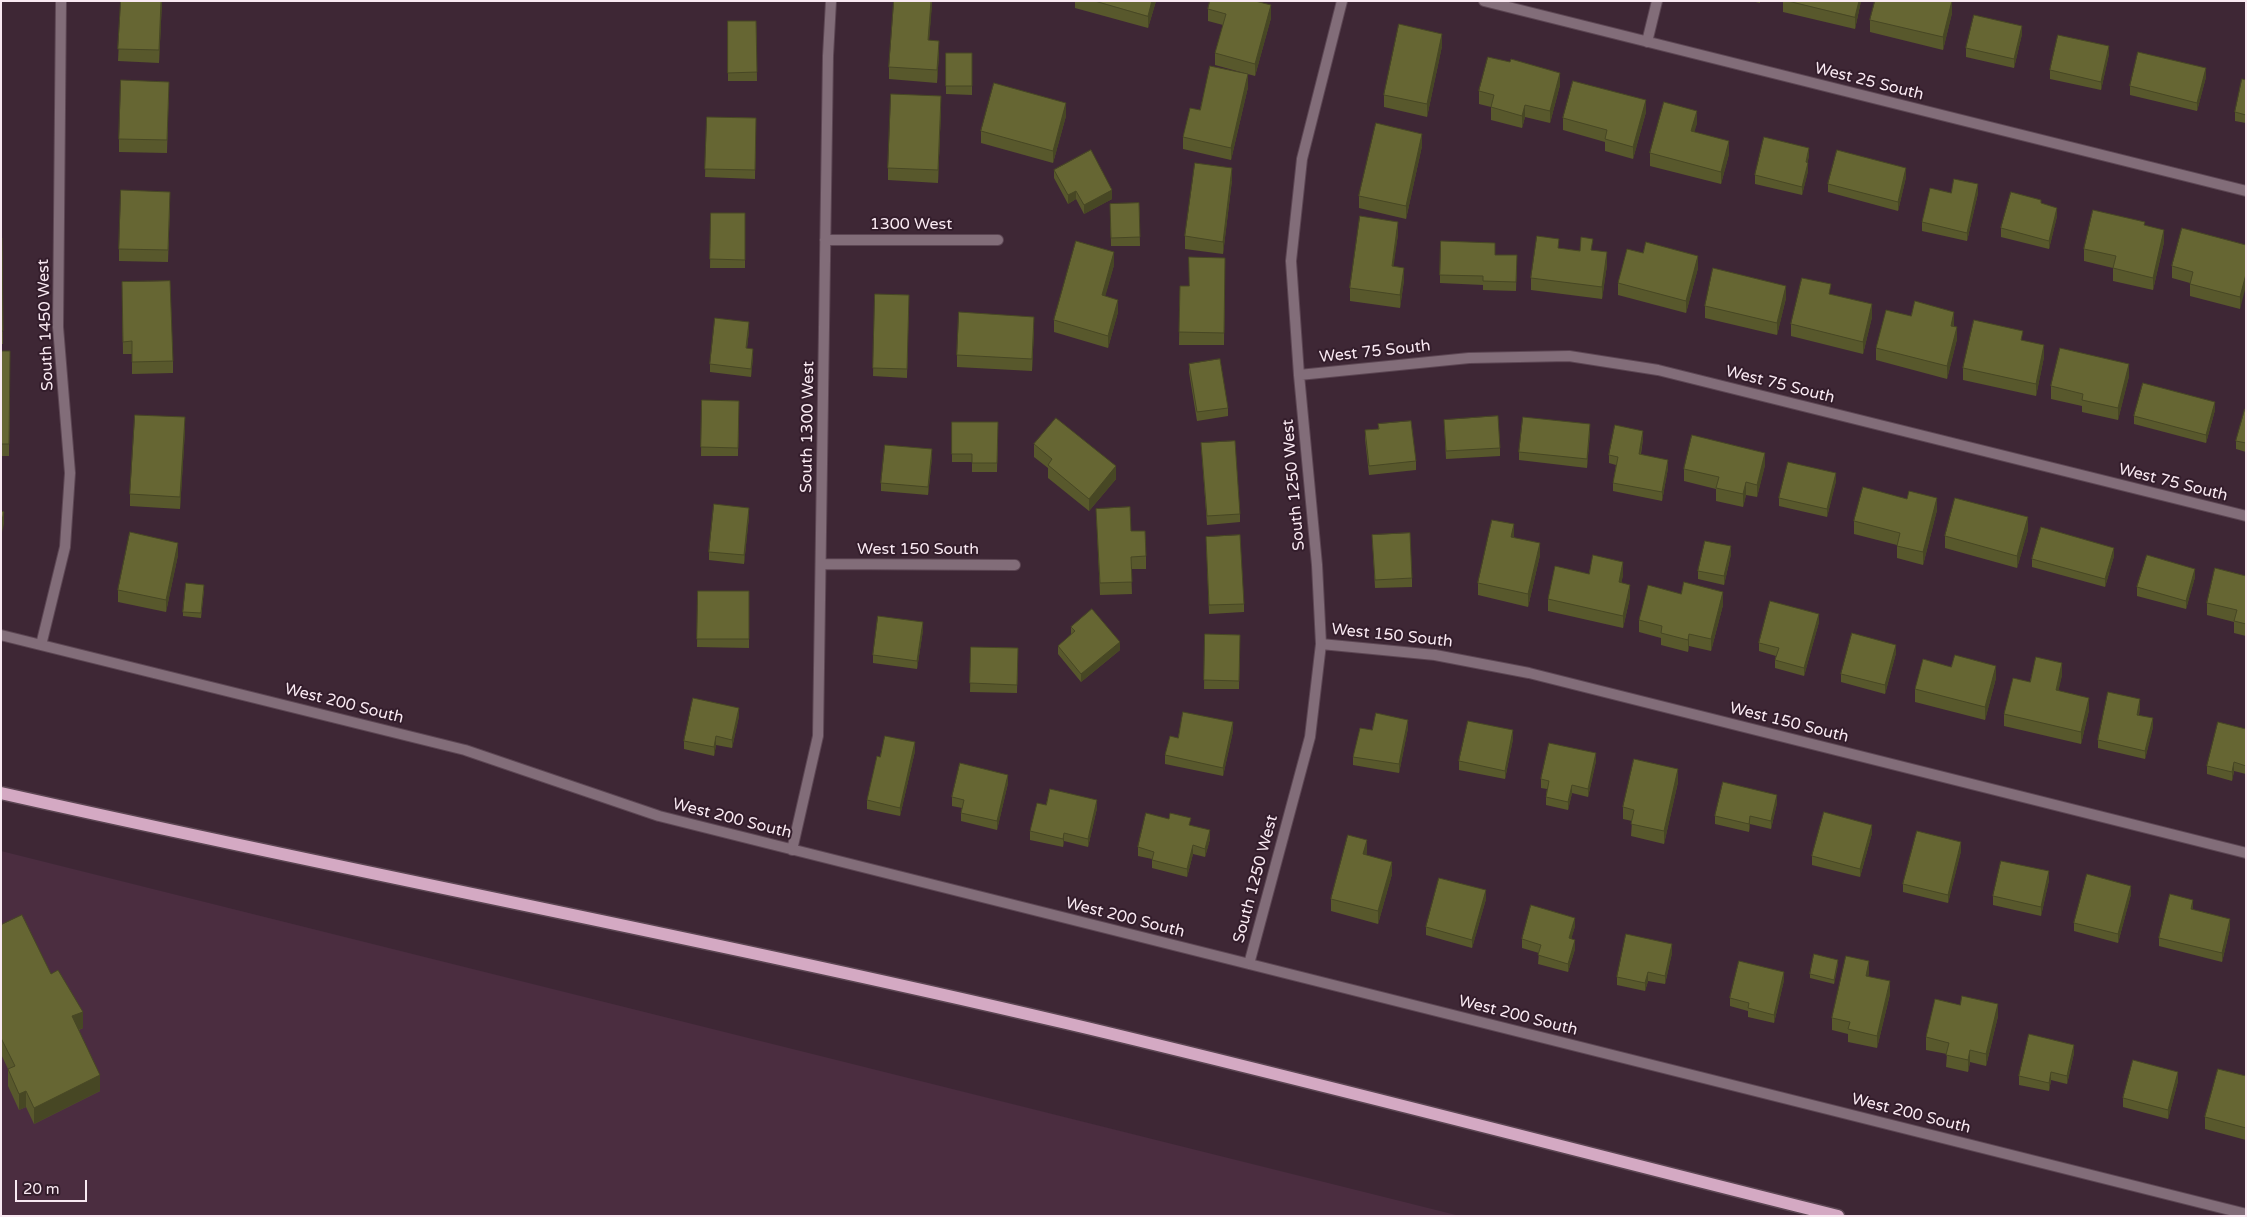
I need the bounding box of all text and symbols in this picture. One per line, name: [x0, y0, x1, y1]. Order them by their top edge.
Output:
street label: West 25 South: [1812, 59, 1926, 105]
street label: 1300 West: [870, 215, 952, 235]
street label: South 1450 West: [34, 259, 58, 391]
street label: West 75 South: [1318, 337, 1432, 367]
street label: South 1300 West: [797, 361, 819, 493]
street label: West 75 South: [1723, 362, 1837, 408]
street label: South 1250 West: [1279, 418, 1309, 552]
street label: West 75 South: [2116, 460, 2230, 506]
street label: West 150 South: [857, 540, 979, 560]
street label: West 150 South: [1330, 620, 1454, 652]
street label: West 200 South: [283, 680, 405, 728]
street label: West 150 South: [1728, 699, 1850, 747]
street label: West 200 South: [671, 795, 793, 843]
street label: South 1250 West: [1230, 813, 1282, 945]
street label: West 200 South: [1064, 894, 1186, 942]
street label: West 200 South: [1457, 992, 1579, 1040]
street label: West 200 South: [1850, 1090, 1972, 1138]
scale bar: [18, 1170, 90, 1202]
text: 20 m: [23, 1180, 60, 1198]

